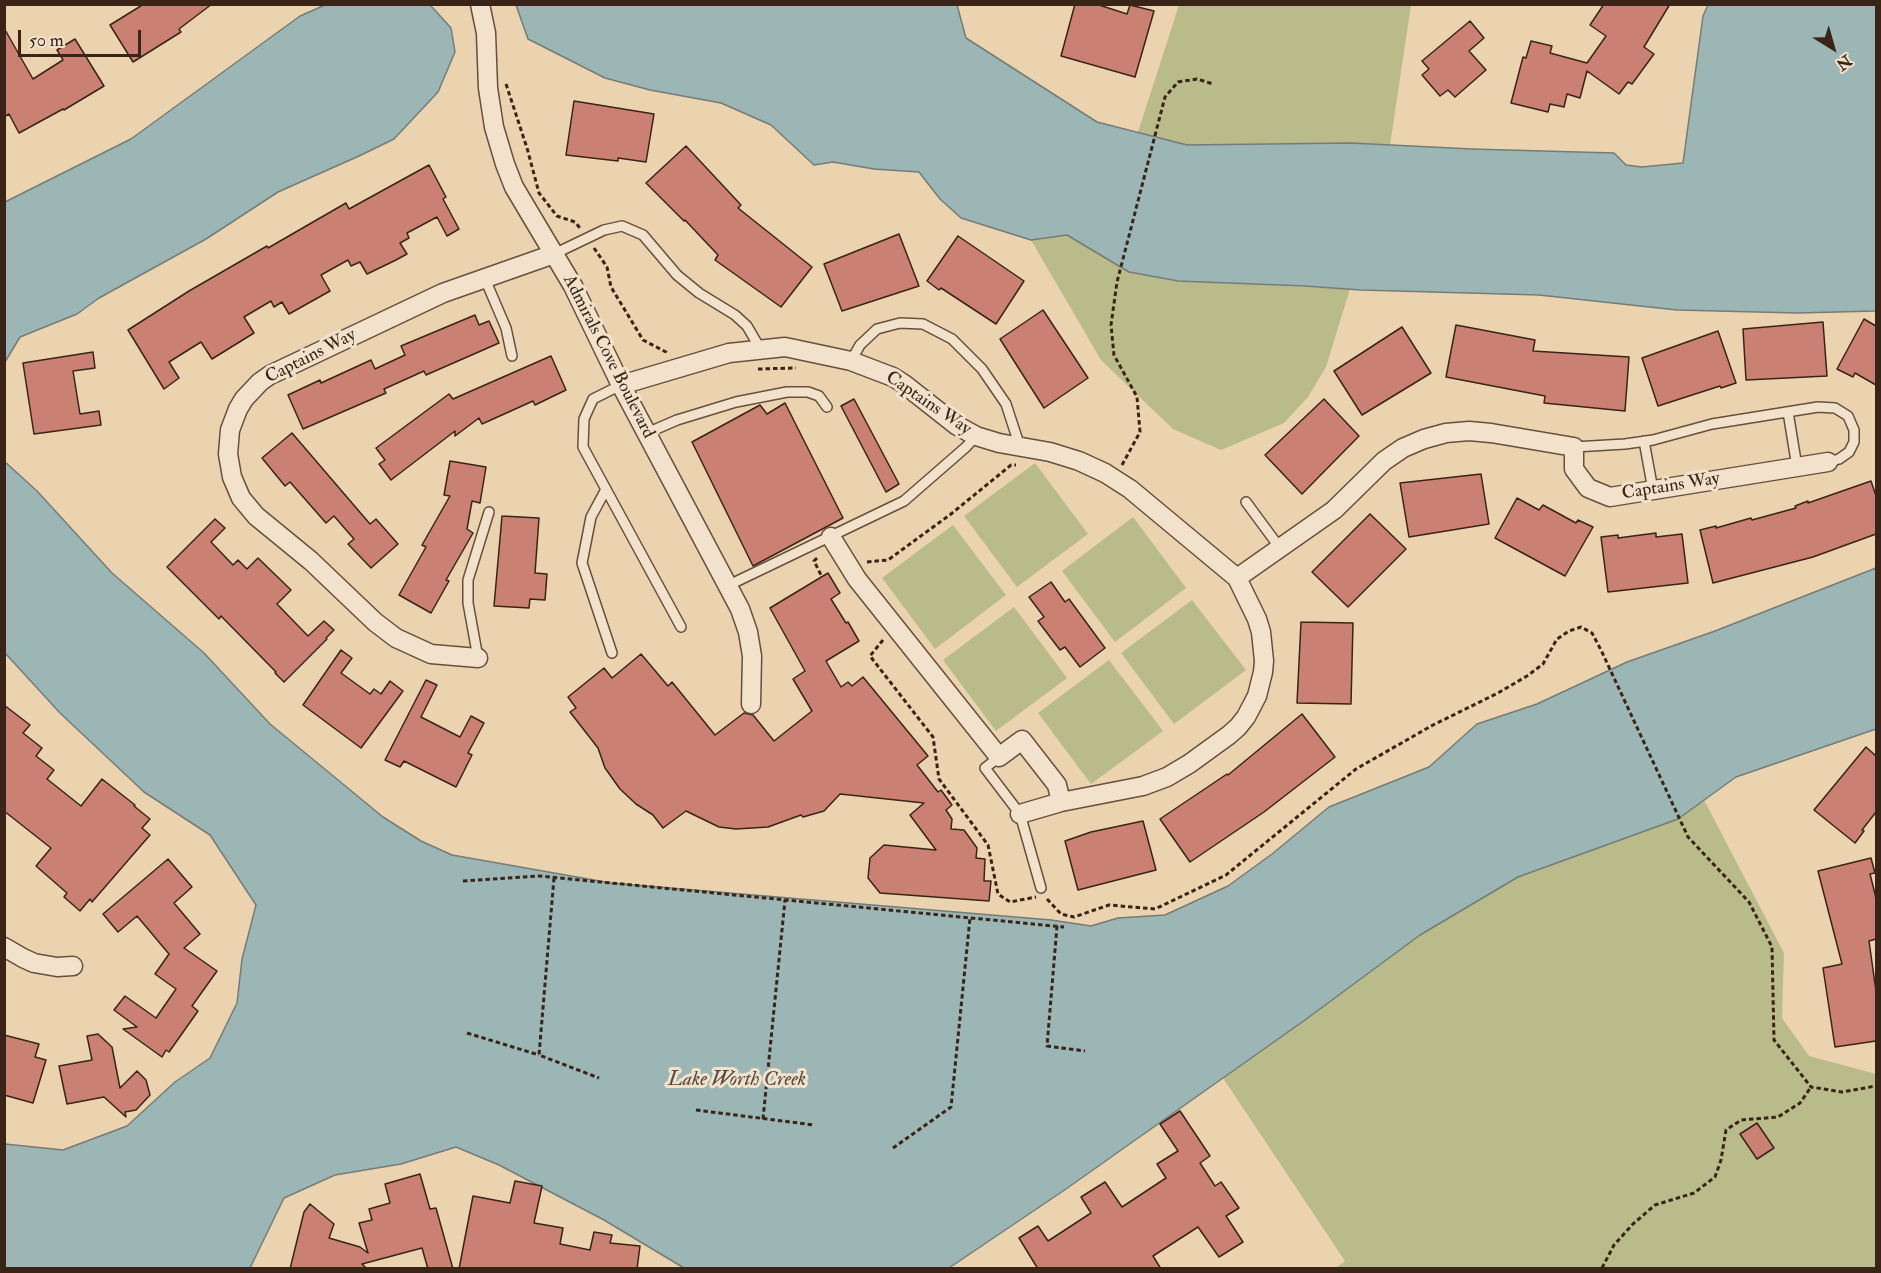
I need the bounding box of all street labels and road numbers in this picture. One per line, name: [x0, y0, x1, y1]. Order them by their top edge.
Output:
street label: Admirals Cove Boulevard: [557, 272, 659, 442]
street label: Captains Way: [262, 325, 360, 389]
street label: Captains Way: [881, 367, 975, 441]
street label: Captains Way: [1621, 469, 1721, 505]

